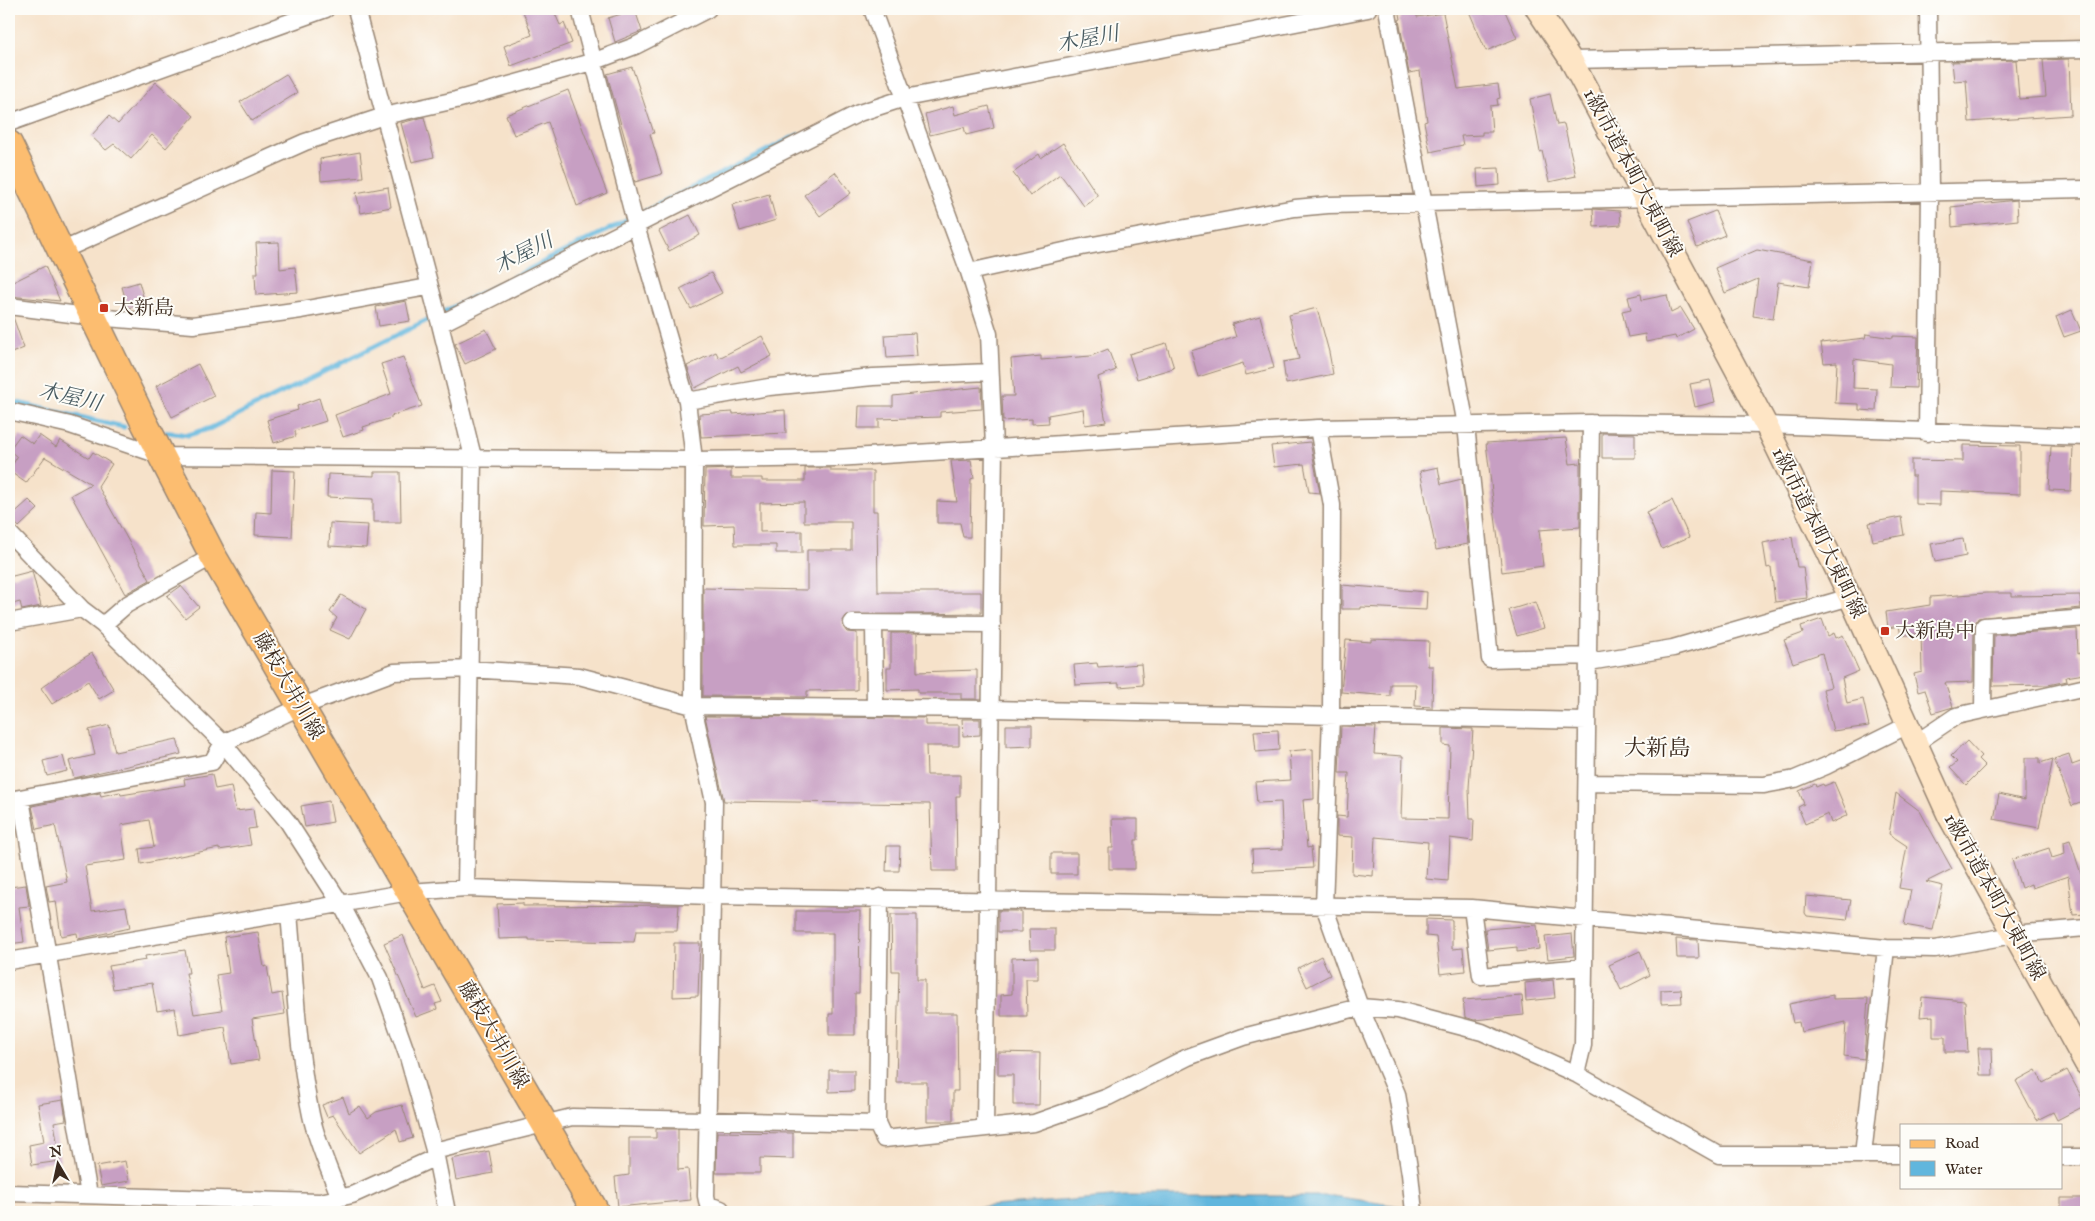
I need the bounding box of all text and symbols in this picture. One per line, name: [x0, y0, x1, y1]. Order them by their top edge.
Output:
water label: 木屋川: [1055, 20, 1123, 59]
street label: 1級市道本町大東町線: [1577, 84, 1687, 262]
water label: 木屋川: [490, 227, 560, 280]
place label: 大新島: [114, 296, 174, 321]
marker: 大新島: [98, 302, 110, 314]
water label: 木屋川: [36, 378, 106, 419]
street label: 1級市道本町大東町線: [1766, 443, 1870, 623]
place label: 大新島中: [1895, 619, 1975, 644]
marker: 大新島中: [1879, 625, 1891, 637]
street label: 藤枝大井川線: [247, 628, 329, 744]
district label: 大新島: [1624, 735, 1690, 763]
street label: 1級市道本町大東町線: [1938, 809, 2050, 985]
street label: 藤枝大井川線: [452, 977, 534, 1093]
legend: [1900, 1124, 2062, 1188]
text: Road: [1945, 1134, 1980, 1153]
north arrow: [32, 1138, 82, 1188]
text: N: [48, 1142, 64, 1162]
text: Water: [1945, 1160, 1983, 1179]

